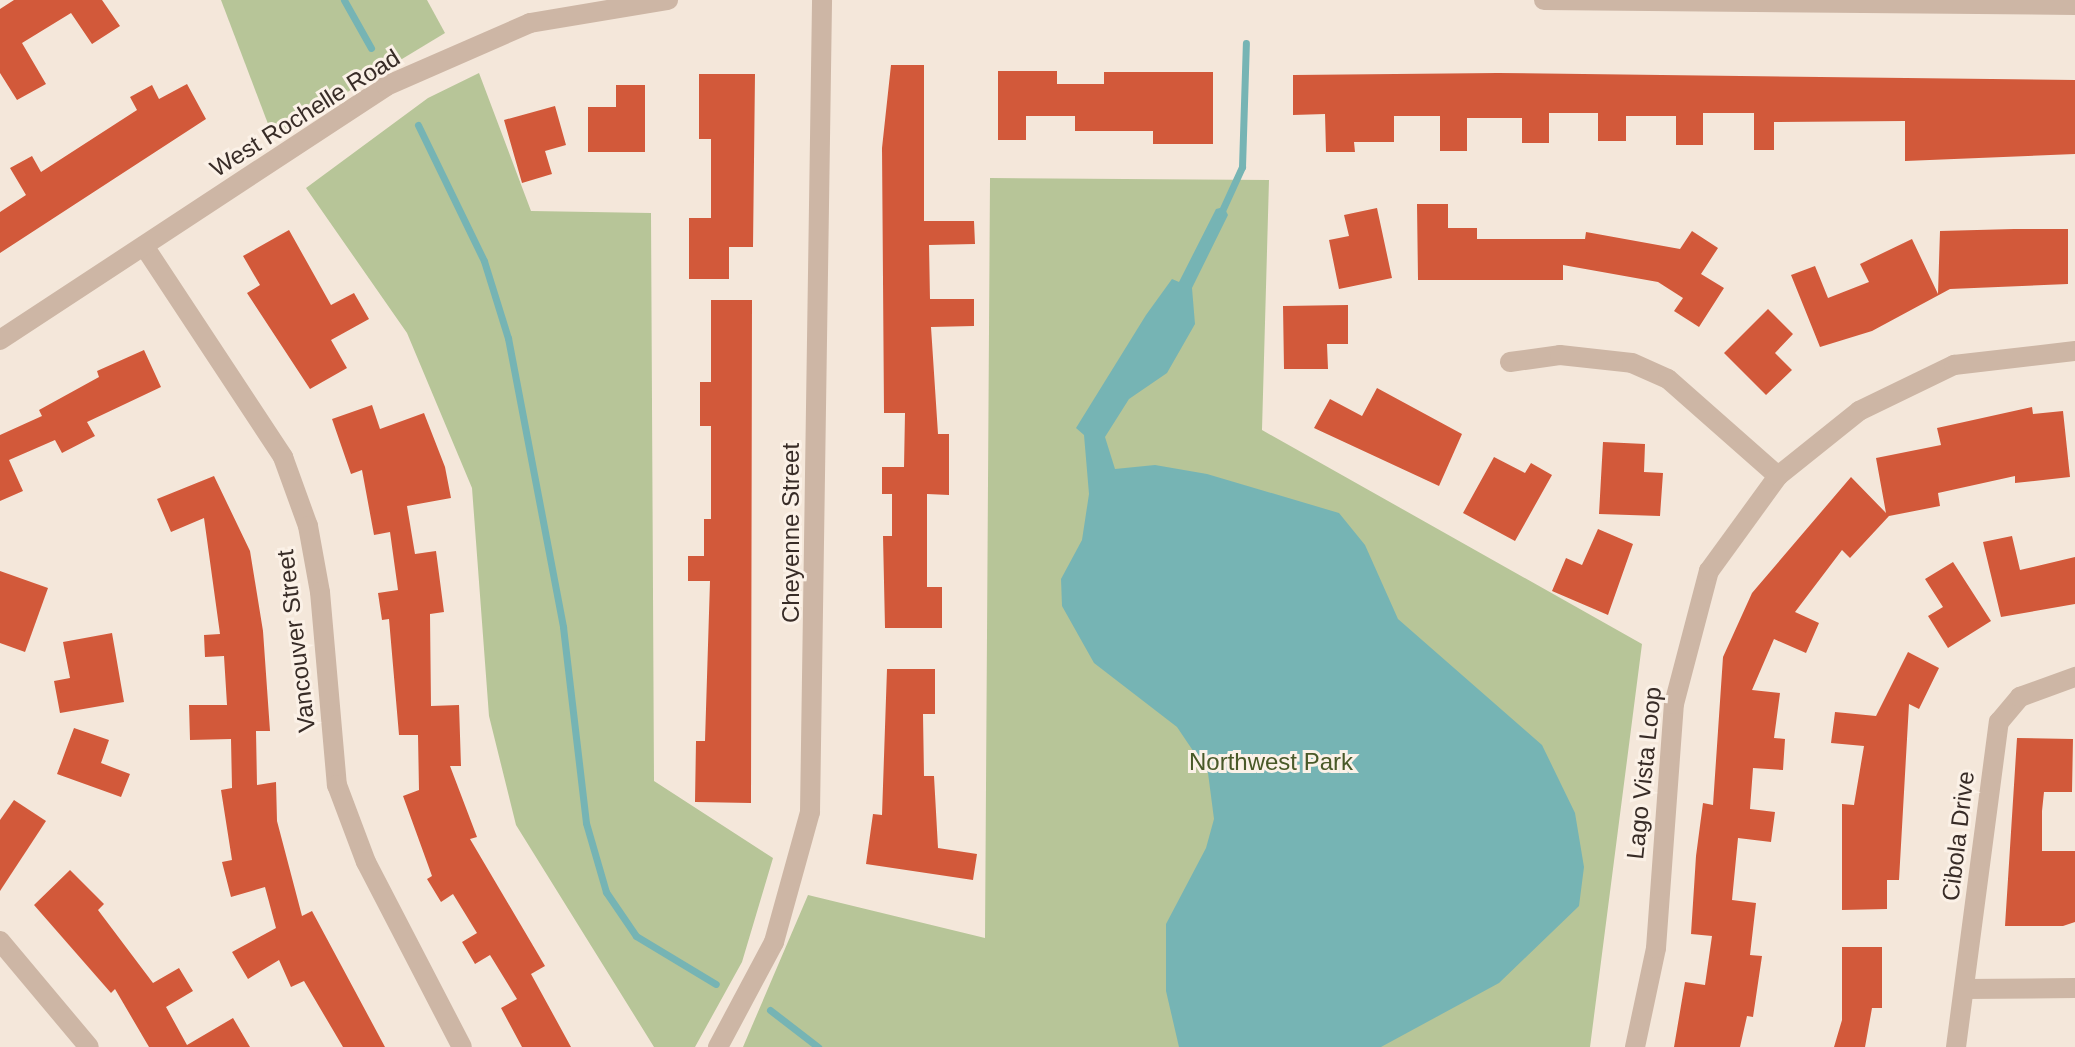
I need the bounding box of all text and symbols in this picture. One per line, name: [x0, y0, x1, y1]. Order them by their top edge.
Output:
street label: West Rochelle Road: [205, 43, 405, 183]
street label: Cheyenne Street: [777, 443, 805, 623]
street label: Vancouver Street: [271, 548, 321, 734]
street label: Lago Vista Loop: [1621, 685, 1667, 861]
park label: Northwest Park: [1189, 748, 1353, 776]
street label: Cibola Drive: [1936, 769, 1980, 903]

